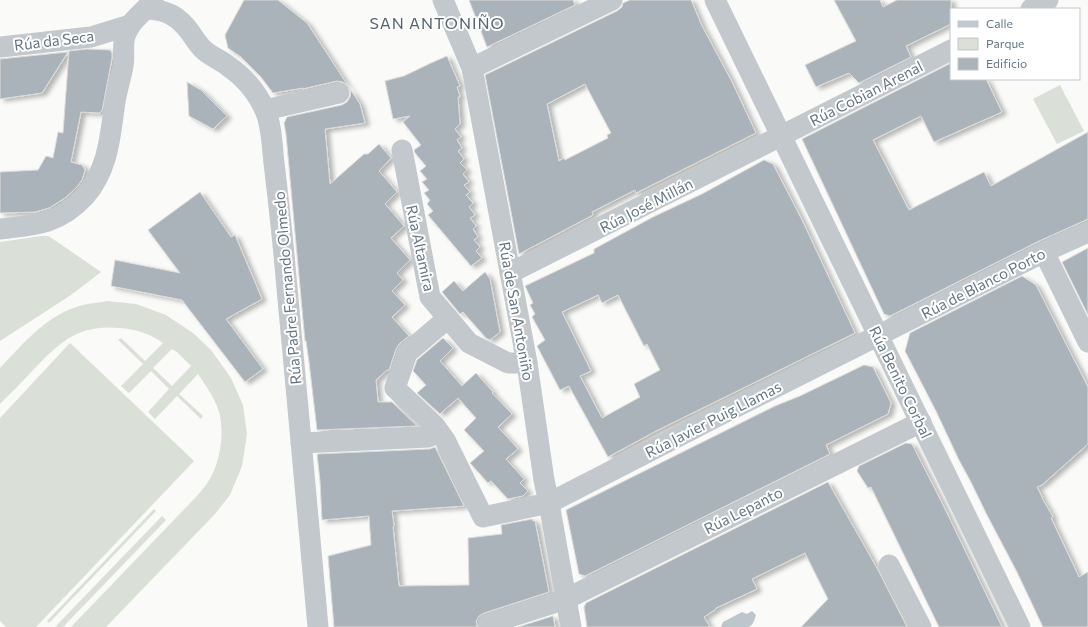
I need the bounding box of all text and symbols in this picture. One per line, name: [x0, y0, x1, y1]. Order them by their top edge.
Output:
legend: [950, 8, 1080, 80]
district label: SAN ANTONIÑO: [369, 13, 505, 32]
text: Calle: [986, 16, 1013, 30]
street label: Rúa da Seca: [13, 26, 95, 54]
text: Parque: [986, 36, 1024, 50]
text: Edificio: [986, 56, 1027, 70]
street label: Rúa Cobian Arenal: [806, 57, 926, 129]
street label: Rúa José Millán: [596, 174, 696, 236]
street label: Rúa Padre Fernando Olmedo: [270, 191, 304, 385]
street label: Rúa Altamira: [403, 203, 439, 293]
street label: Rúa de San Antoniño: [496, 240, 538, 382]
street label: Rúa de Blanco Porto: [918, 244, 1048, 322]
street label: Rúa Benito Corbal: [866, 323, 936, 441]
street label: Rúa Javier Puig Llamas: [642, 377, 784, 461]
street label: Rúa Lepanto: [701, 482, 785, 538]

